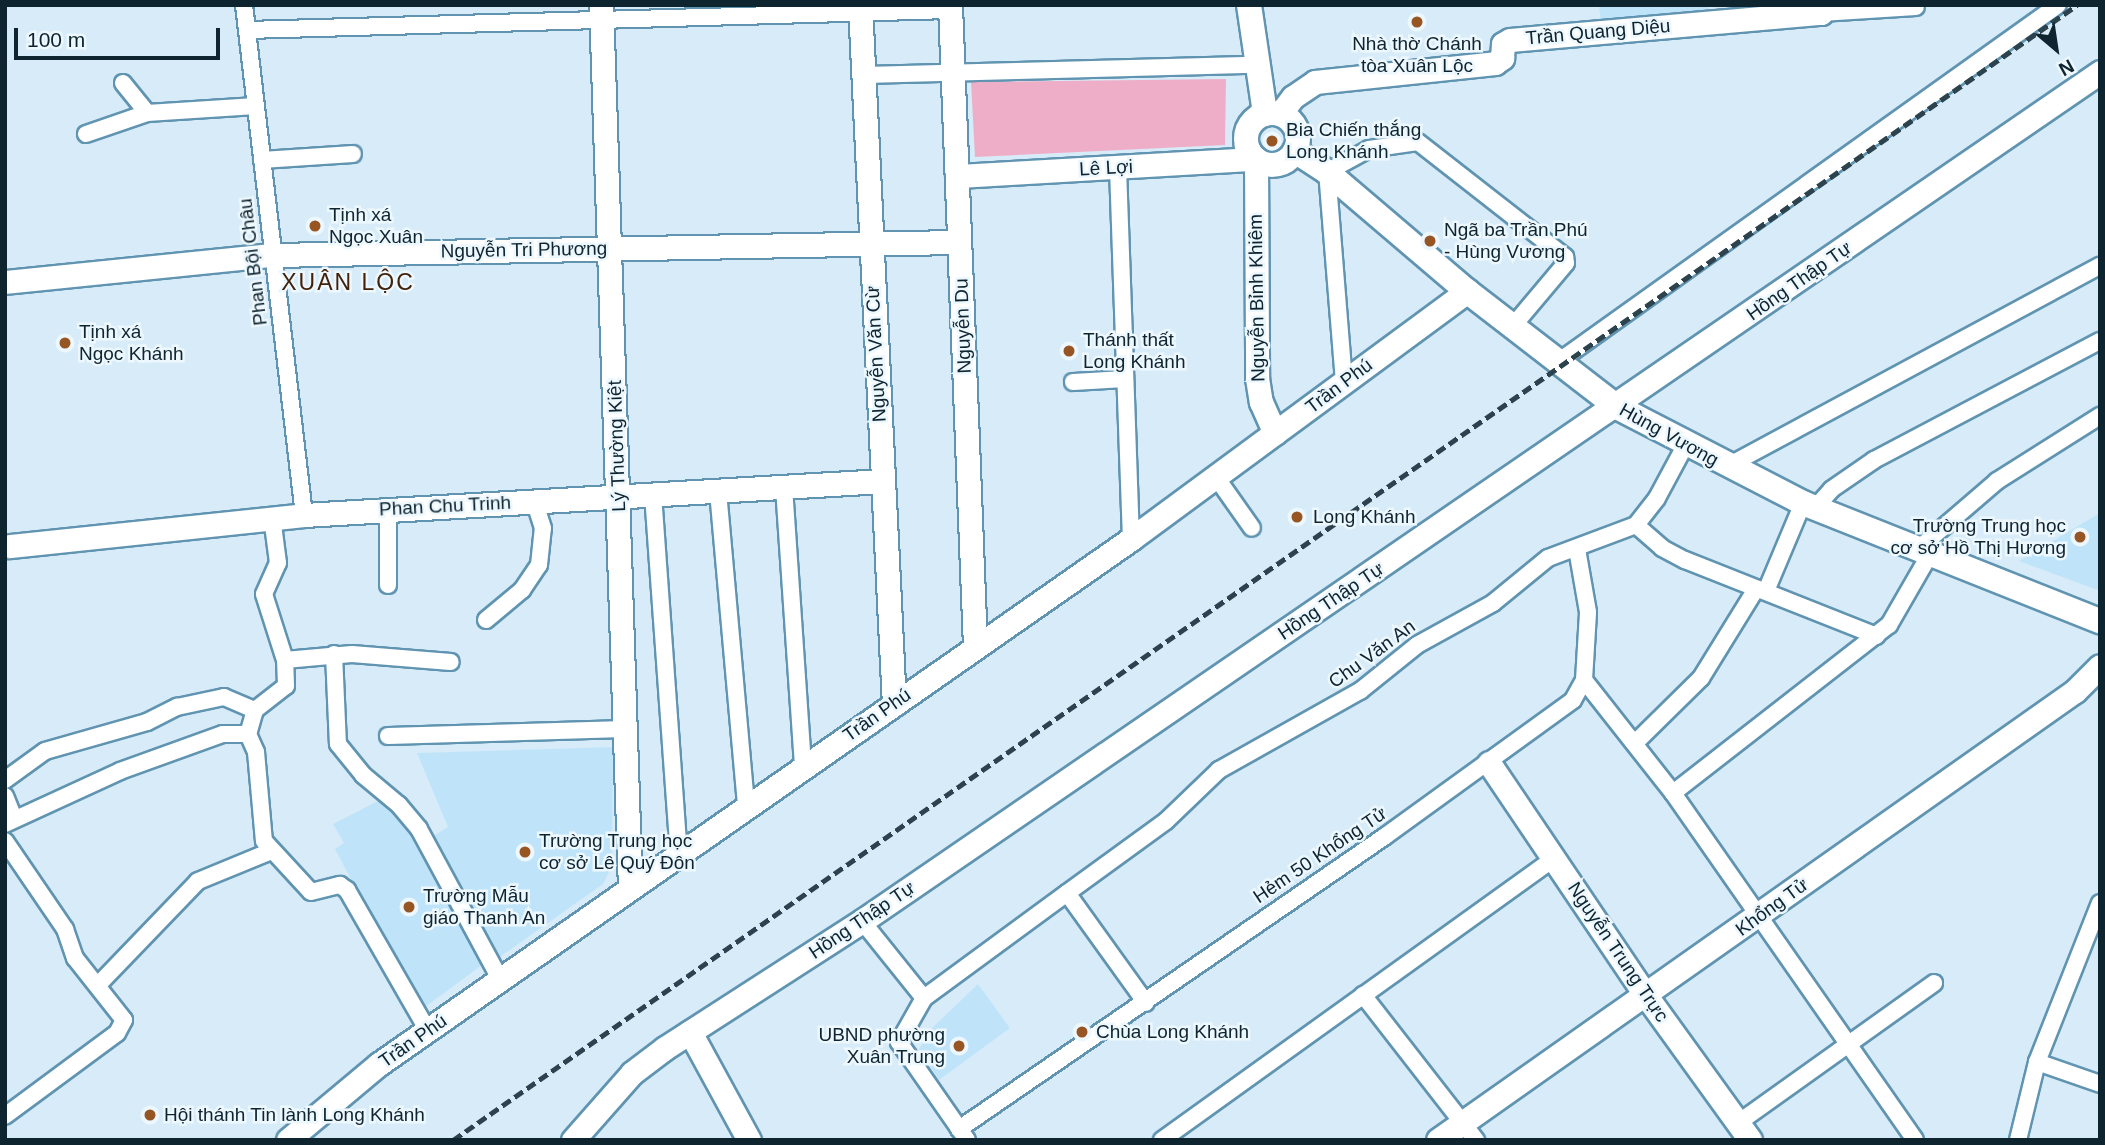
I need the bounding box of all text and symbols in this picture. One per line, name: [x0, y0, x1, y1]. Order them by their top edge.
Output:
scale bar: [18, 14, 224, 58]
marker: Nhà thờ Chánh tòa Xuân Lộc: [1409, 14, 1425, 30]
street label: Trần Quang Diệu: [1525, 14, 1671, 50]
north arrow: [2021, 14, 2091, 84]
text: 100 m: [27, 28, 85, 51]
place label: Nhà thờ Chánh tòa Xuân Lộc: [1352, 33, 1482, 77]
text: N: [2055, 55, 2078, 80]
place label: Bia Chiến thắng Long Khánh: [1286, 119, 1421, 163]
marker: Bia Chiến thắng Long Khánh: [1264, 133, 1280, 149]
street label: Lê Lợi: [1079, 155, 1133, 181]
street label: Phan Bội Châu: [234, 197, 272, 327]
place label: Tịnh xá Ngọc Xuân: [329, 204, 423, 248]
street label: Nguyễn Bỉnh Khiêm: [1244, 214, 1270, 382]
marker: Tịnh xá Ngọc Xuân: [307, 218, 323, 234]
place label: Ngã ba Trần Phú - Hùng Vương: [1444, 219, 1588, 263]
marker: Ngã ba Trần Phú - Hùng Vương: [1422, 233, 1438, 249]
street label: Hồng Thập Tự: [1742, 236, 1856, 326]
street label: Nguyễn Tri Phương: [440, 237, 608, 263]
district label: XUÂN LỘC: [282, 268, 414, 296]
street label: Nguyễn Du: [950, 278, 976, 374]
street label: Nguyễn Văn Cừ: [861, 285, 891, 423]
place label: Tịnh xá Ngọc Khánh: [79, 321, 184, 365]
place label: Thánh thất Long Khánh: [1083, 329, 1185, 373]
marker: Tịnh xá Ngọc Khánh: [57, 335, 73, 351]
marker: Thánh thất Long Khánh: [1061, 343, 1077, 359]
street label: Trần Phú: [1301, 354, 1377, 418]
street label: Lý Thường Kiệt: [603, 380, 631, 512]
street label: Hùng Vương: [1616, 398, 1722, 472]
street label: Phan Chu Trinh: [378, 491, 512, 521]
place label: Long Khánh: [1313, 506, 1415, 528]
marker: Long Khánh: [1287, 507, 1307, 527]
place label: Trường Trung học cơ sở Hồ Thị Hương: [1890, 515, 2066, 559]
marker: Trường Trung học cơ sở Hồ Thị Hương: [2072, 529, 2088, 545]
street label: Hồng Thập Tự: [1273, 557, 1389, 645]
street label: Chu Văn An: [1324, 615, 1420, 693]
street label: Trần Phú: [839, 683, 915, 747]
street label: Hẻm 50 Khổng Tử: [1249, 802, 1391, 908]
place label: Trường Trung học cơ sở Lê Quý Đôn: [539, 830, 695, 874]
marker: Trường Trung học cơ sở Lê Quý Đôn: [517, 844, 533, 860]
street label: Khổng Tử: [1731, 873, 1813, 941]
street label: Hồng Thập Tự: [804, 876, 920, 964]
street label: Nguyễn Trung Trực: [1563, 877, 1673, 1027]
place label: Trường Mẫu giáo Thanh An: [423, 885, 547, 929]
marker: Trường Mẫu giáo Thanh An: [401, 899, 417, 915]
street label: Trần Phú: [375, 1009, 451, 1073]
place label: Chùa Long Khánh: [1096, 1021, 1249, 1043]
place label: UBND phường Xuân Trung: [818, 1024, 945, 1068]
marker: Chùa Long Khánh: [1074, 1024, 1090, 1040]
marker: UBND phường Xuân Trung: [951, 1038, 967, 1054]
place label: Hội thánh Tin lành Long Khánh: [164, 1104, 425, 1126]
marker: Hội thánh Tin lành Long Khánh: [142, 1107, 158, 1123]

